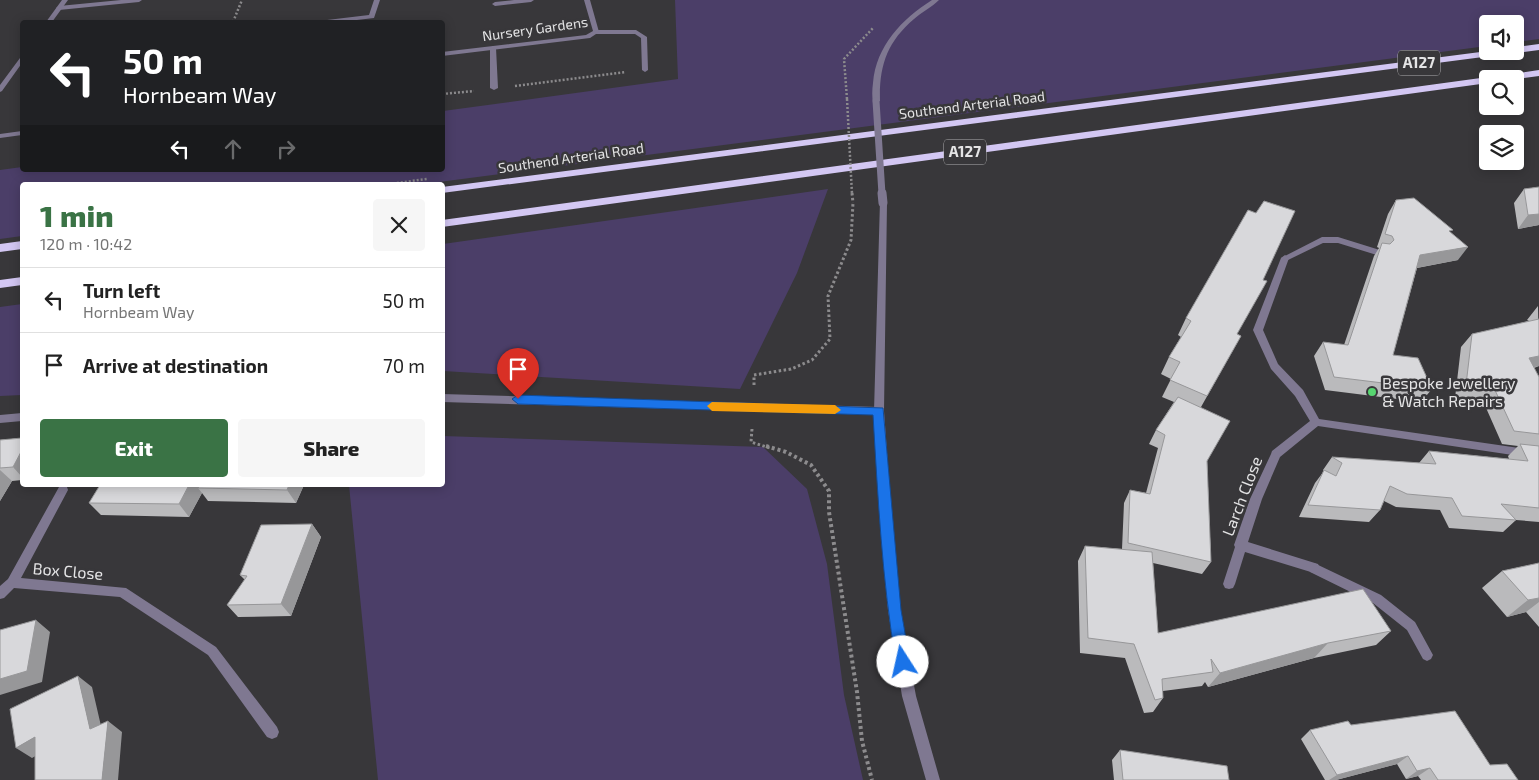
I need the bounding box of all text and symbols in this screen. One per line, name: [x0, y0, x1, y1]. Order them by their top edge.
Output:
street label: Nursery Gardens: [481, 13, 589, 44]
map controls: [1479, 15, 1524, 170]
button: sound: [1479, 15, 1524, 60]
text: 50 m: [123, 39, 203, 81]
icon: left: [40, 40, 105, 105]
road number: A127: [1398, 50, 1440, 76]
button: search: [1479, 70, 1524, 115]
text: Hornbeam Way: [123, 81, 276, 107]
street label: Southend Arterial Road: [898, 87, 1046, 122]
button: layers: [1479, 125, 1524, 170]
icon: left: [166, 135, 194, 163]
icon: ahead: [219, 135, 247, 163]
icon: right: [272, 135, 300, 163]
street label: Southend Arterial Road: [497, 139, 645, 176]
road number: A127: [944, 140, 986, 164]
text: 1 min: [40, 197, 114, 233]
button: close: [373, 199, 425, 251]
text: 120 m · 10:42: [40, 234, 132, 253]
text: Turn left: [83, 279, 160, 302]
icon: left: [40, 286, 68, 314]
text: 50 m: [382, 289, 425, 312]
text: Hornbeam Way: [83, 302, 195, 321]
pin: [497, 348, 539, 399]
icon: arrive: [40, 351, 68, 379]
text: Arrive at destination: [83, 354, 268, 377]
text: 70 m: [383, 354, 425, 377]
icon: arrive: [504, 355, 532, 383]
place label: Bespoke Jewellery & Watch Repairs: [1382, 373, 1516, 410]
marker: Bespoke Jewellery & Watch Repairs: [1366, 386, 1378, 398]
button: Exit: [40, 419, 228, 477]
button: Share: [238, 419, 425, 477]
street label: Larch Close: [1218, 453, 1265, 538]
street label: Box Close: [32, 558, 104, 583]
position arrow: [876, 635, 928, 687]

